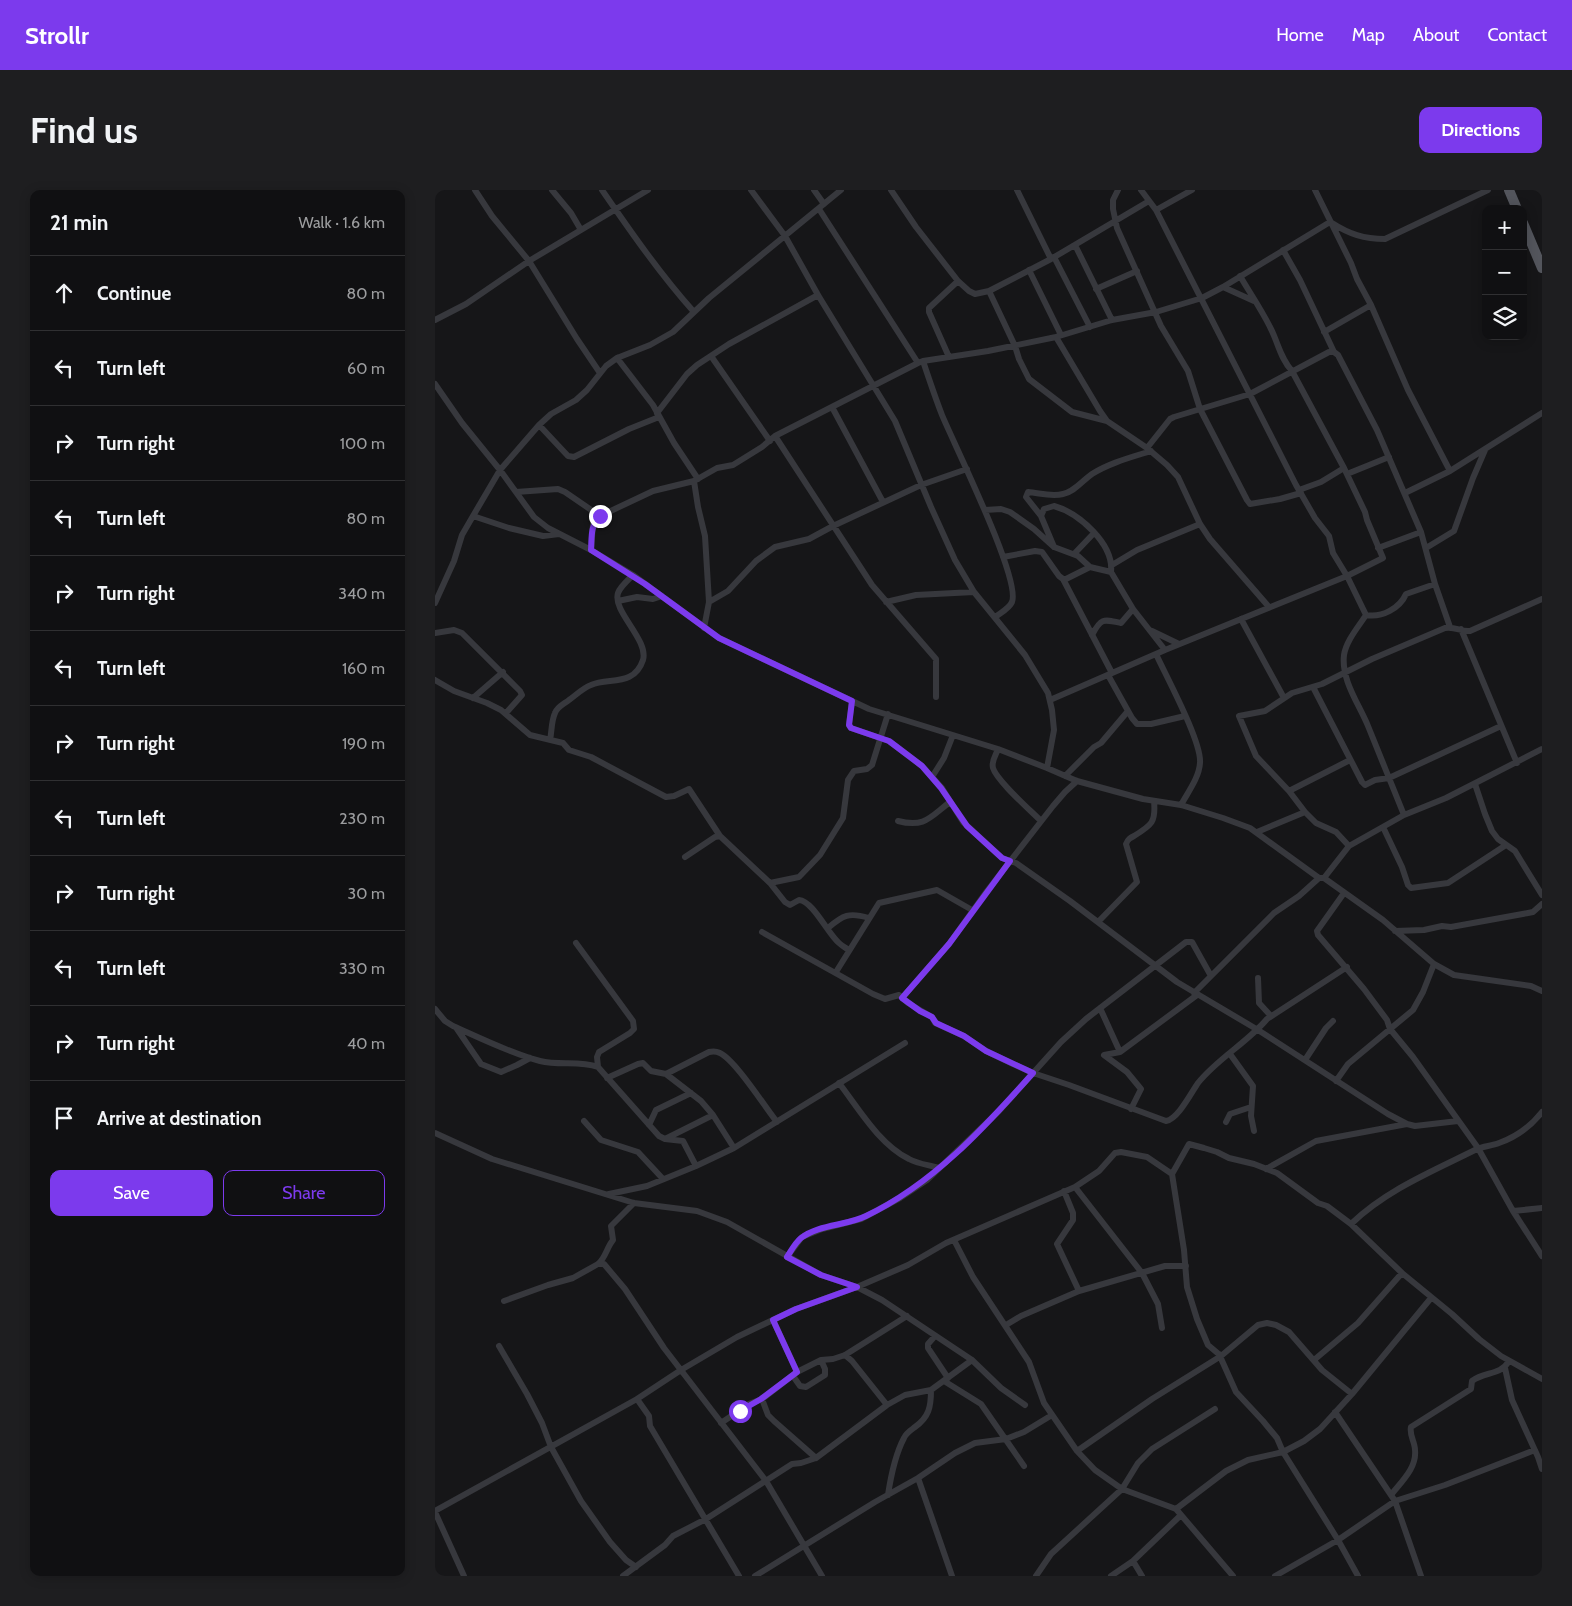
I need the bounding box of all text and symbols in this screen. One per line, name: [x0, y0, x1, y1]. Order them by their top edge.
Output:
text: Strollr: [25, 21, 89, 50]
text: Home: [1276, 24, 1324, 46]
text: Map: [1352, 24, 1385, 46]
text: About: [1413, 24, 1459, 46]
text: Contact: [1487, 24, 1547, 46]
button: Directions: [1419, 107, 1542, 153]
text: Find us: [30, 109, 138, 152]
map controls: [1482, 205, 1527, 340]
button: +: [1482, 205, 1527, 250]
text: 21 min: [50, 210, 108, 235]
text: Walk · 1.6 km: [298, 213, 385, 232]
button: −: [1482, 250, 1527, 295]
icon: ahead: [50, 279, 78, 307]
text: Continue: [97, 282, 171, 305]
text: 80 m: [347, 284, 385, 303]
button: layers: [1482, 295, 1527, 340]
icon: left: [50, 354, 78, 382]
text: Turn left: [97, 357, 165, 380]
text: 60 m: [347, 359, 385, 378]
icon: right: [50, 429, 78, 457]
text: Turn right: [97, 432, 175, 455]
text: 100 m: [340, 434, 385, 453]
icon: left: [50, 504, 78, 532]
route end: [589, 505, 612, 528]
text: Turn left: [97, 507, 165, 530]
text: 80 m: [347, 509, 385, 528]
icon: right: [50, 579, 78, 607]
text: Turn right: [97, 582, 175, 605]
text: 340 m: [338, 584, 385, 603]
icon: left: [50, 654, 78, 682]
text: Turn left: [97, 657, 165, 680]
text: 160 m: [342, 659, 385, 678]
icon: right: [50, 729, 78, 757]
text: Turn right: [97, 732, 175, 755]
text: 190 m: [342, 734, 385, 753]
icon: left: [50, 804, 78, 832]
text: Turn left: [97, 807, 165, 830]
text: 230 m: [339, 809, 385, 828]
icon: right: [50, 879, 78, 907]
text: Turn right: [97, 882, 175, 905]
text: 30 m: [348, 884, 385, 903]
icon: left: [50, 954, 78, 982]
text: Turn left: [97, 957, 165, 980]
text: 330 m: [339, 959, 385, 978]
icon: right: [50, 1029, 78, 1057]
text: Turn right: [97, 1032, 175, 1055]
text: 40 m: [347, 1034, 385, 1053]
icon: arrive: [50, 1104, 78, 1132]
text: Arrive at destination: [97, 1107, 261, 1130]
button: Save: [50, 1170, 213, 1216]
button: Share: [223, 1170, 385, 1216]
route start: [729, 1400, 752, 1423]

